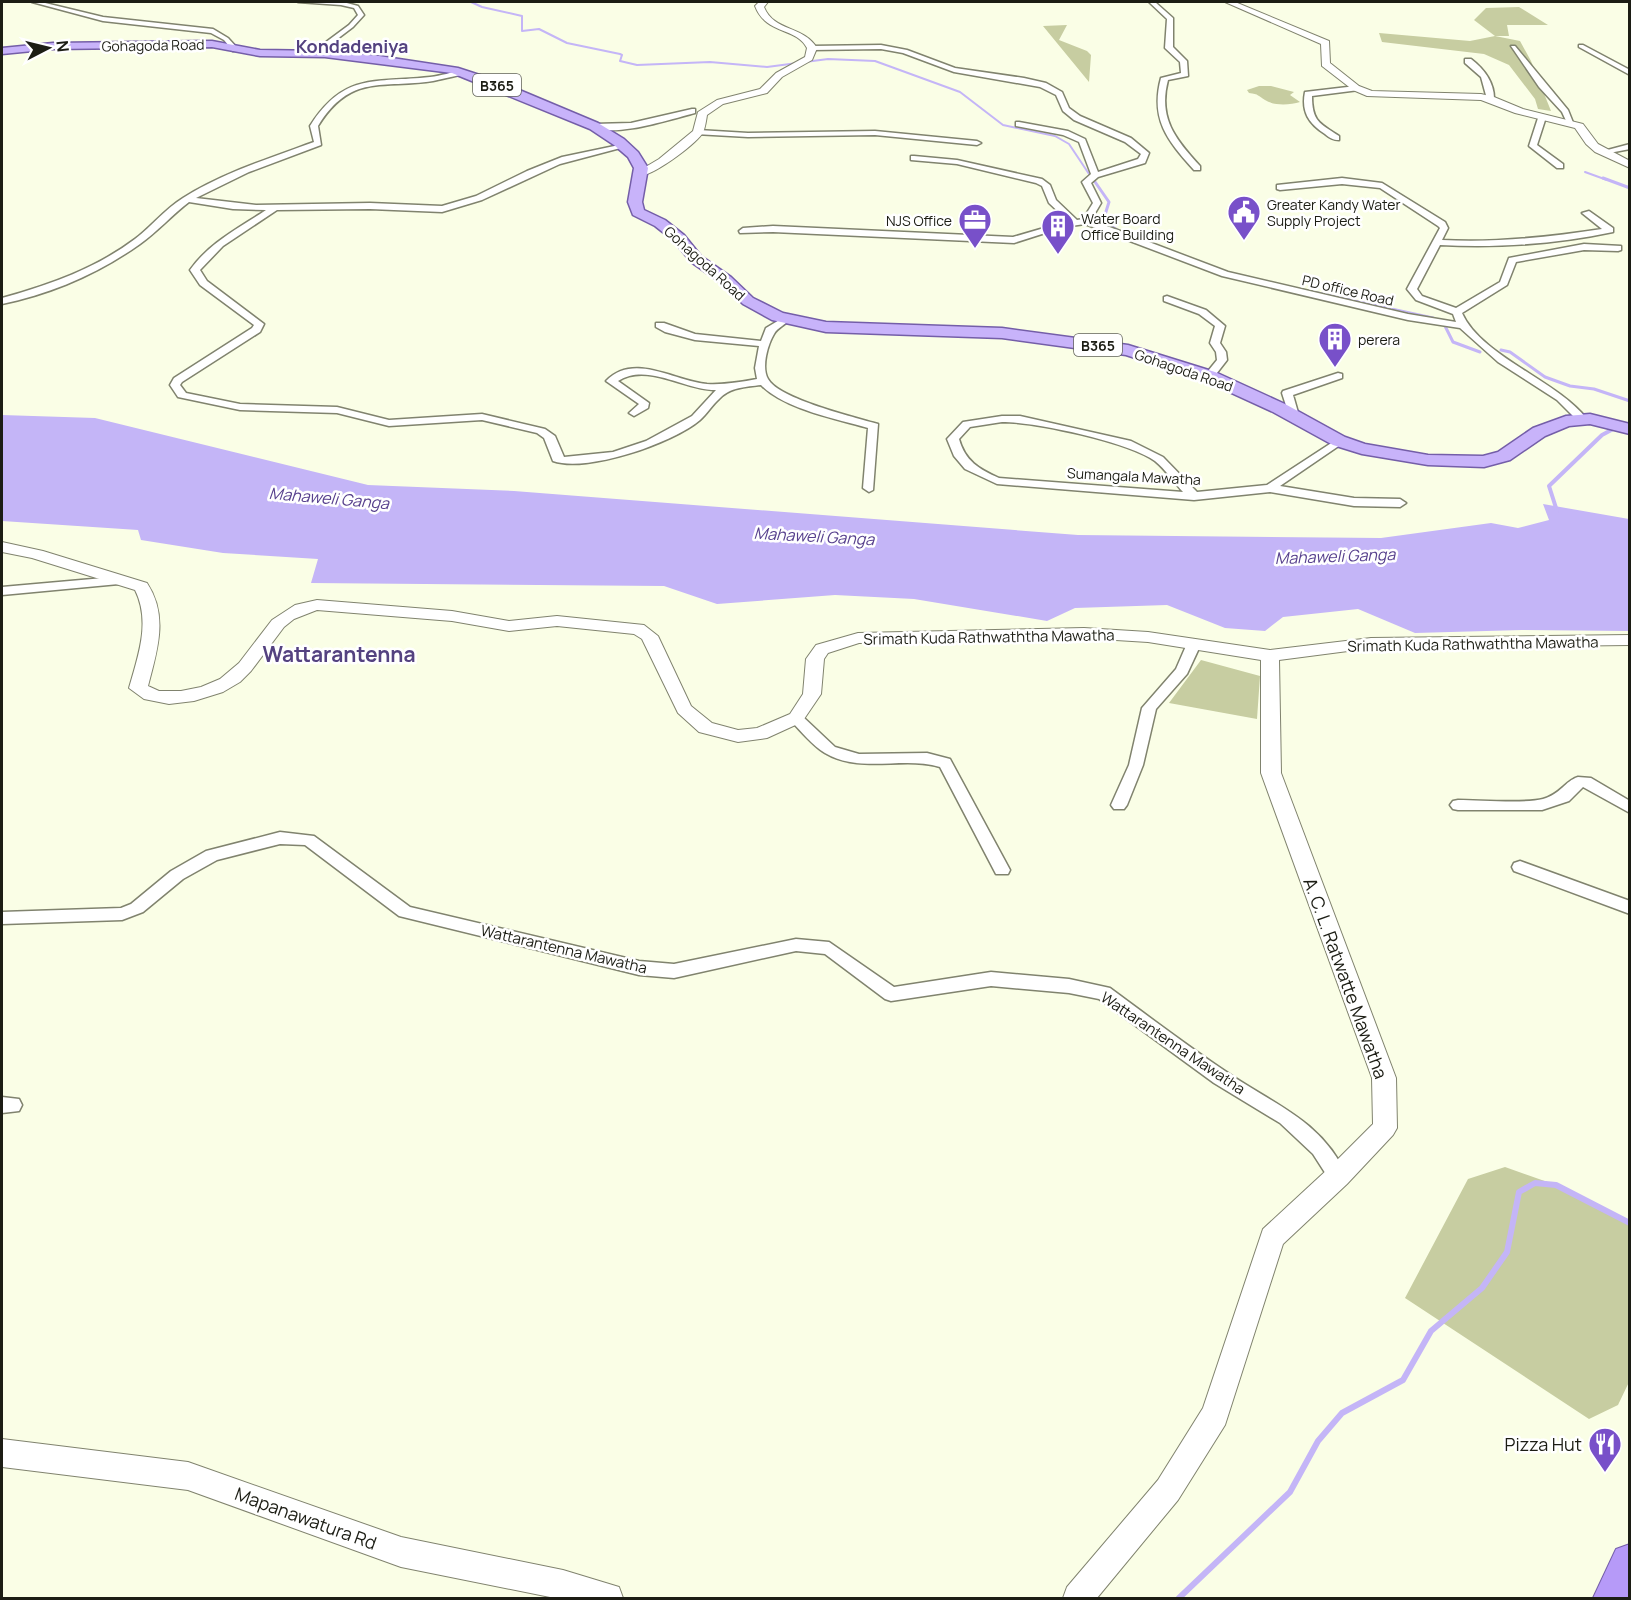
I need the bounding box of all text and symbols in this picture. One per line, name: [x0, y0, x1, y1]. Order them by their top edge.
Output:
north arrow: [18, 18, 78, 78]
district label: Kondadeniya: [296, 34, 408, 58]
street label: Gohagoda Road: [101, 35, 205, 55]
text: N: [51, 39, 75, 53]
road number: B365: [473, 74, 521, 96]
public building icon: Greater Kandy Water Supply Project: [1226, 194, 1262, 241]
place label: Greater Kandy Water Supply Project: [1267, 195, 1401, 230]
office icon: NJS Office: [957, 202, 993, 249]
building icon: Water Board Office Building: [1040, 208, 1076, 255]
place label: Water Board Office Building: [1081, 209, 1174, 244]
place label: NJS Office: [886, 211, 952, 230]
street label: Gohagoda Road: [660, 222, 750, 304]
street label: PD office Road: [1300, 270, 1396, 310]
building icon: perera: [1317, 321, 1353, 368]
place label: perera: [1358, 330, 1400, 349]
road number: B365: [1074, 334, 1122, 356]
street label: Gohagoda Road: [1132, 344, 1236, 396]
street label: Sumangala Mawatha: [1067, 463, 1201, 489]
water label: Mahaweli Ganga: [268, 482, 391, 514]
water label: Mahaweli Ganga: [753, 522, 876, 550]
water label: Mahaweli Ganga: [1274, 543, 1397, 569]
street label: Srimath Kuda Rathwaththa Mawatha: [863, 624, 1115, 650]
street label: Srimath Kuda Rathwaththa Mawatha: [1347, 631, 1599, 657]
district label: Wattarantenna: [262, 640, 416, 668]
street label: A. C. L. Ratwatte Mawatha: [1298, 874, 1394, 1082]
street label: Wattarantenna Mawatha: [479, 920, 649, 978]
street label: Wattarantenna Mawatha: [1097, 987, 1249, 1099]
restaurant icon: Pizza Hut: [1587, 1426, 1623, 1473]
place label: Pizza Hut: [1505, 1432, 1582, 1456]
street label: Mapanawatura Rd: [232, 1481, 380, 1555]

